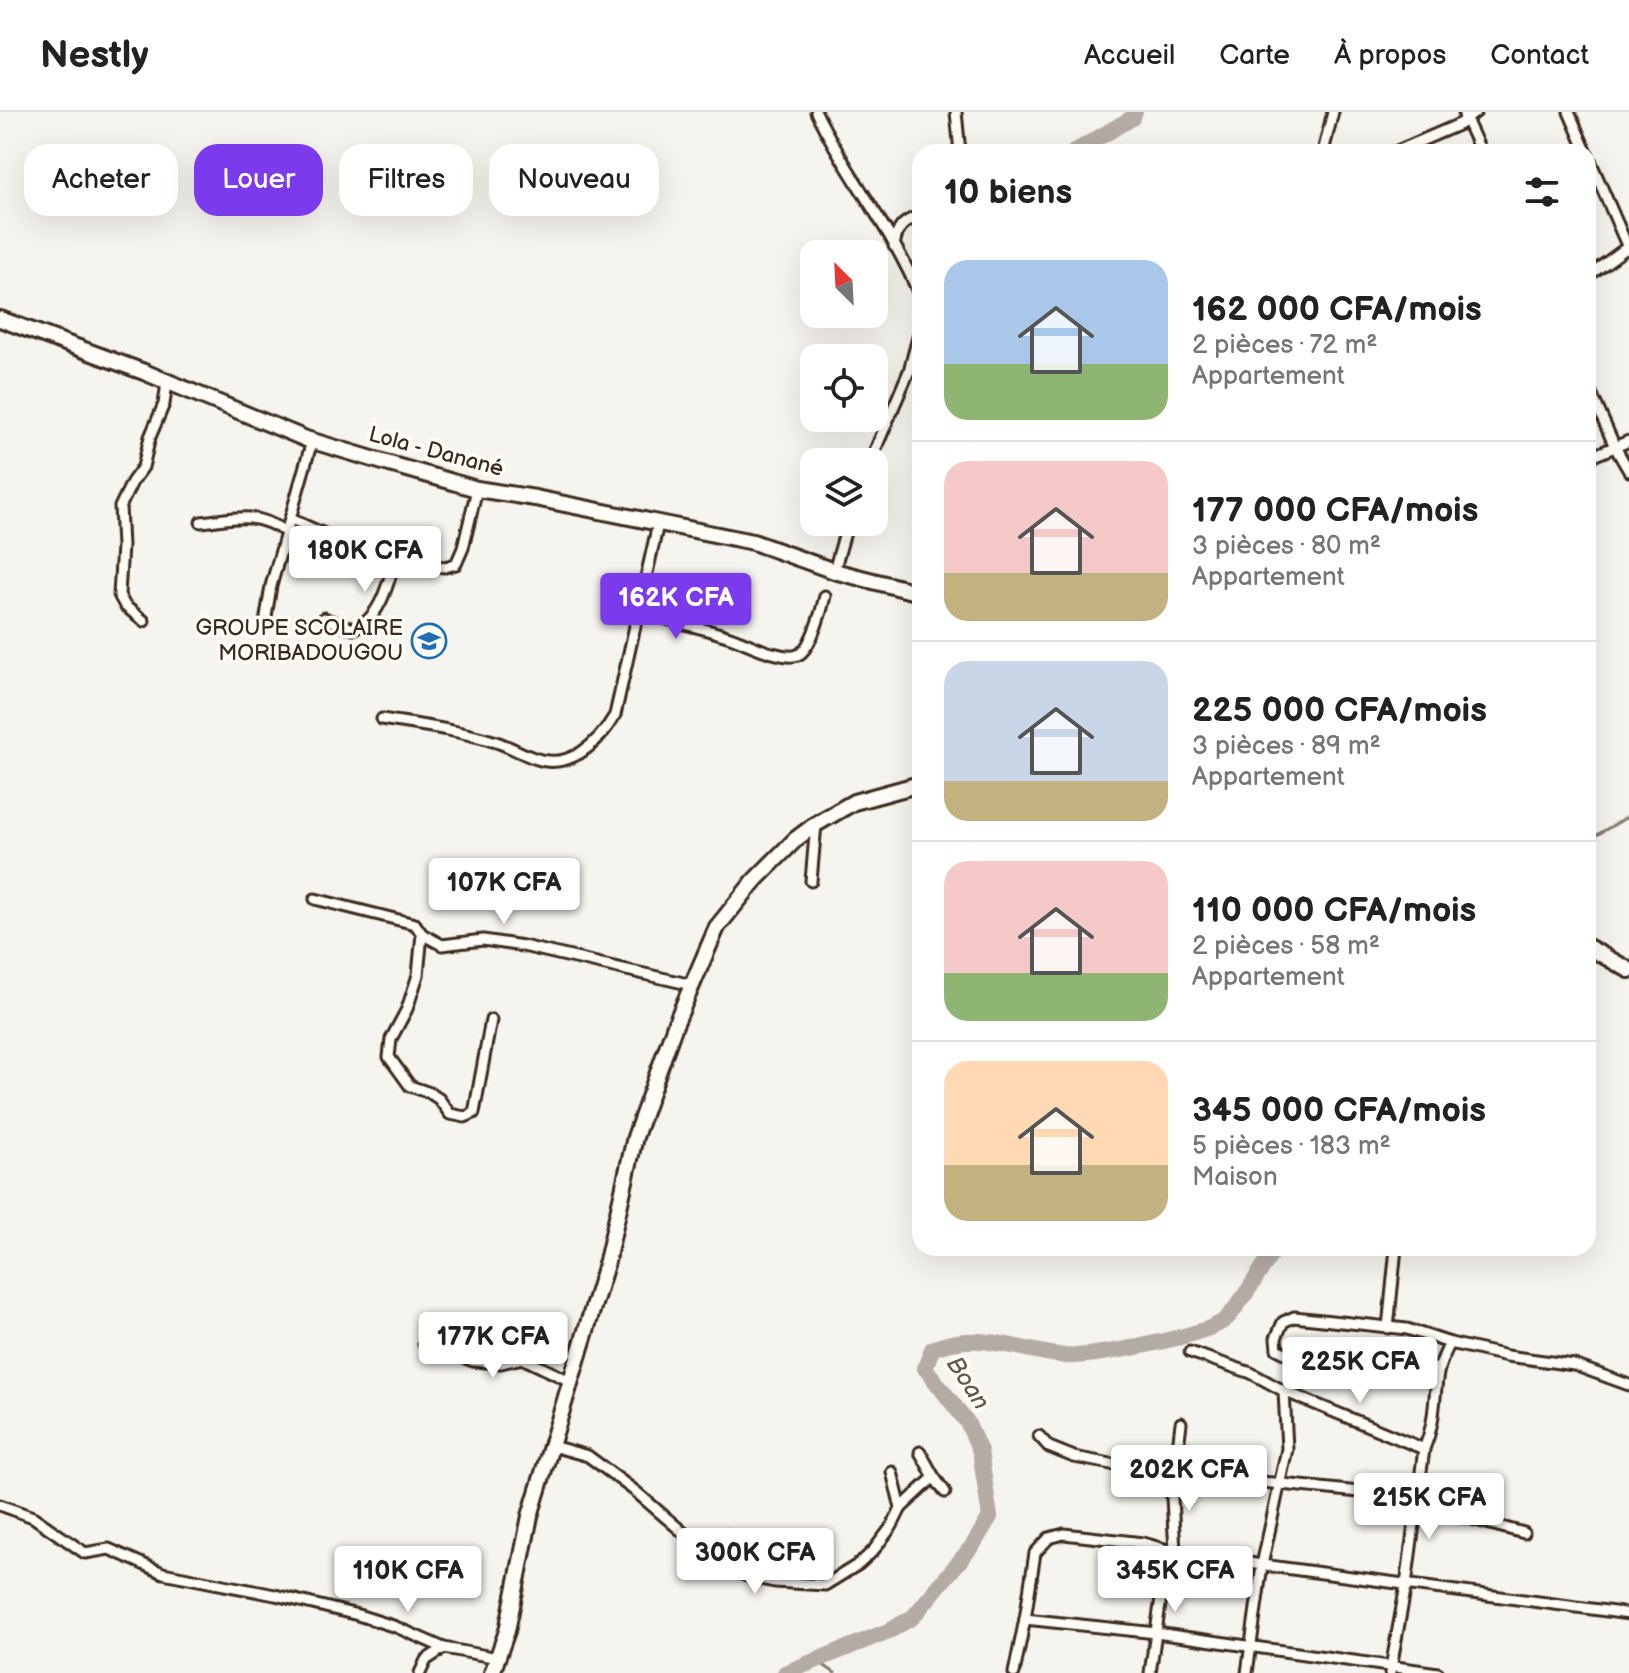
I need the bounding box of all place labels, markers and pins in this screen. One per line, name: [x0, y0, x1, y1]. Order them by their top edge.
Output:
pin: 180K CFA: [282, 526, 448, 594]
pin: 162K CFA: [593, 573, 759, 641]
place label: GROUPE SCOLAIRE MORIBADOUGOU: [195, 615, 403, 667]
school or university icon: GROUPE SCOLAIRE MORIBADOUGOU: [410, 622, 448, 660]
pin: 107K CFA: [421, 858, 587, 926]
pin: 177K CFA: [410, 1312, 576, 1380]
pin: 225K CFA: [1277, 1337, 1443, 1405]
pin: 202K CFA: [1106, 1445, 1272, 1513]
pin: 215K CFA: [1346, 1473, 1512, 1541]
pin: 300K CFA: [672, 1528, 838, 1596]
pin: 110K CFA: [325, 1546, 491, 1614]
pin: 345K CFA: [1092, 1546, 1258, 1614]

